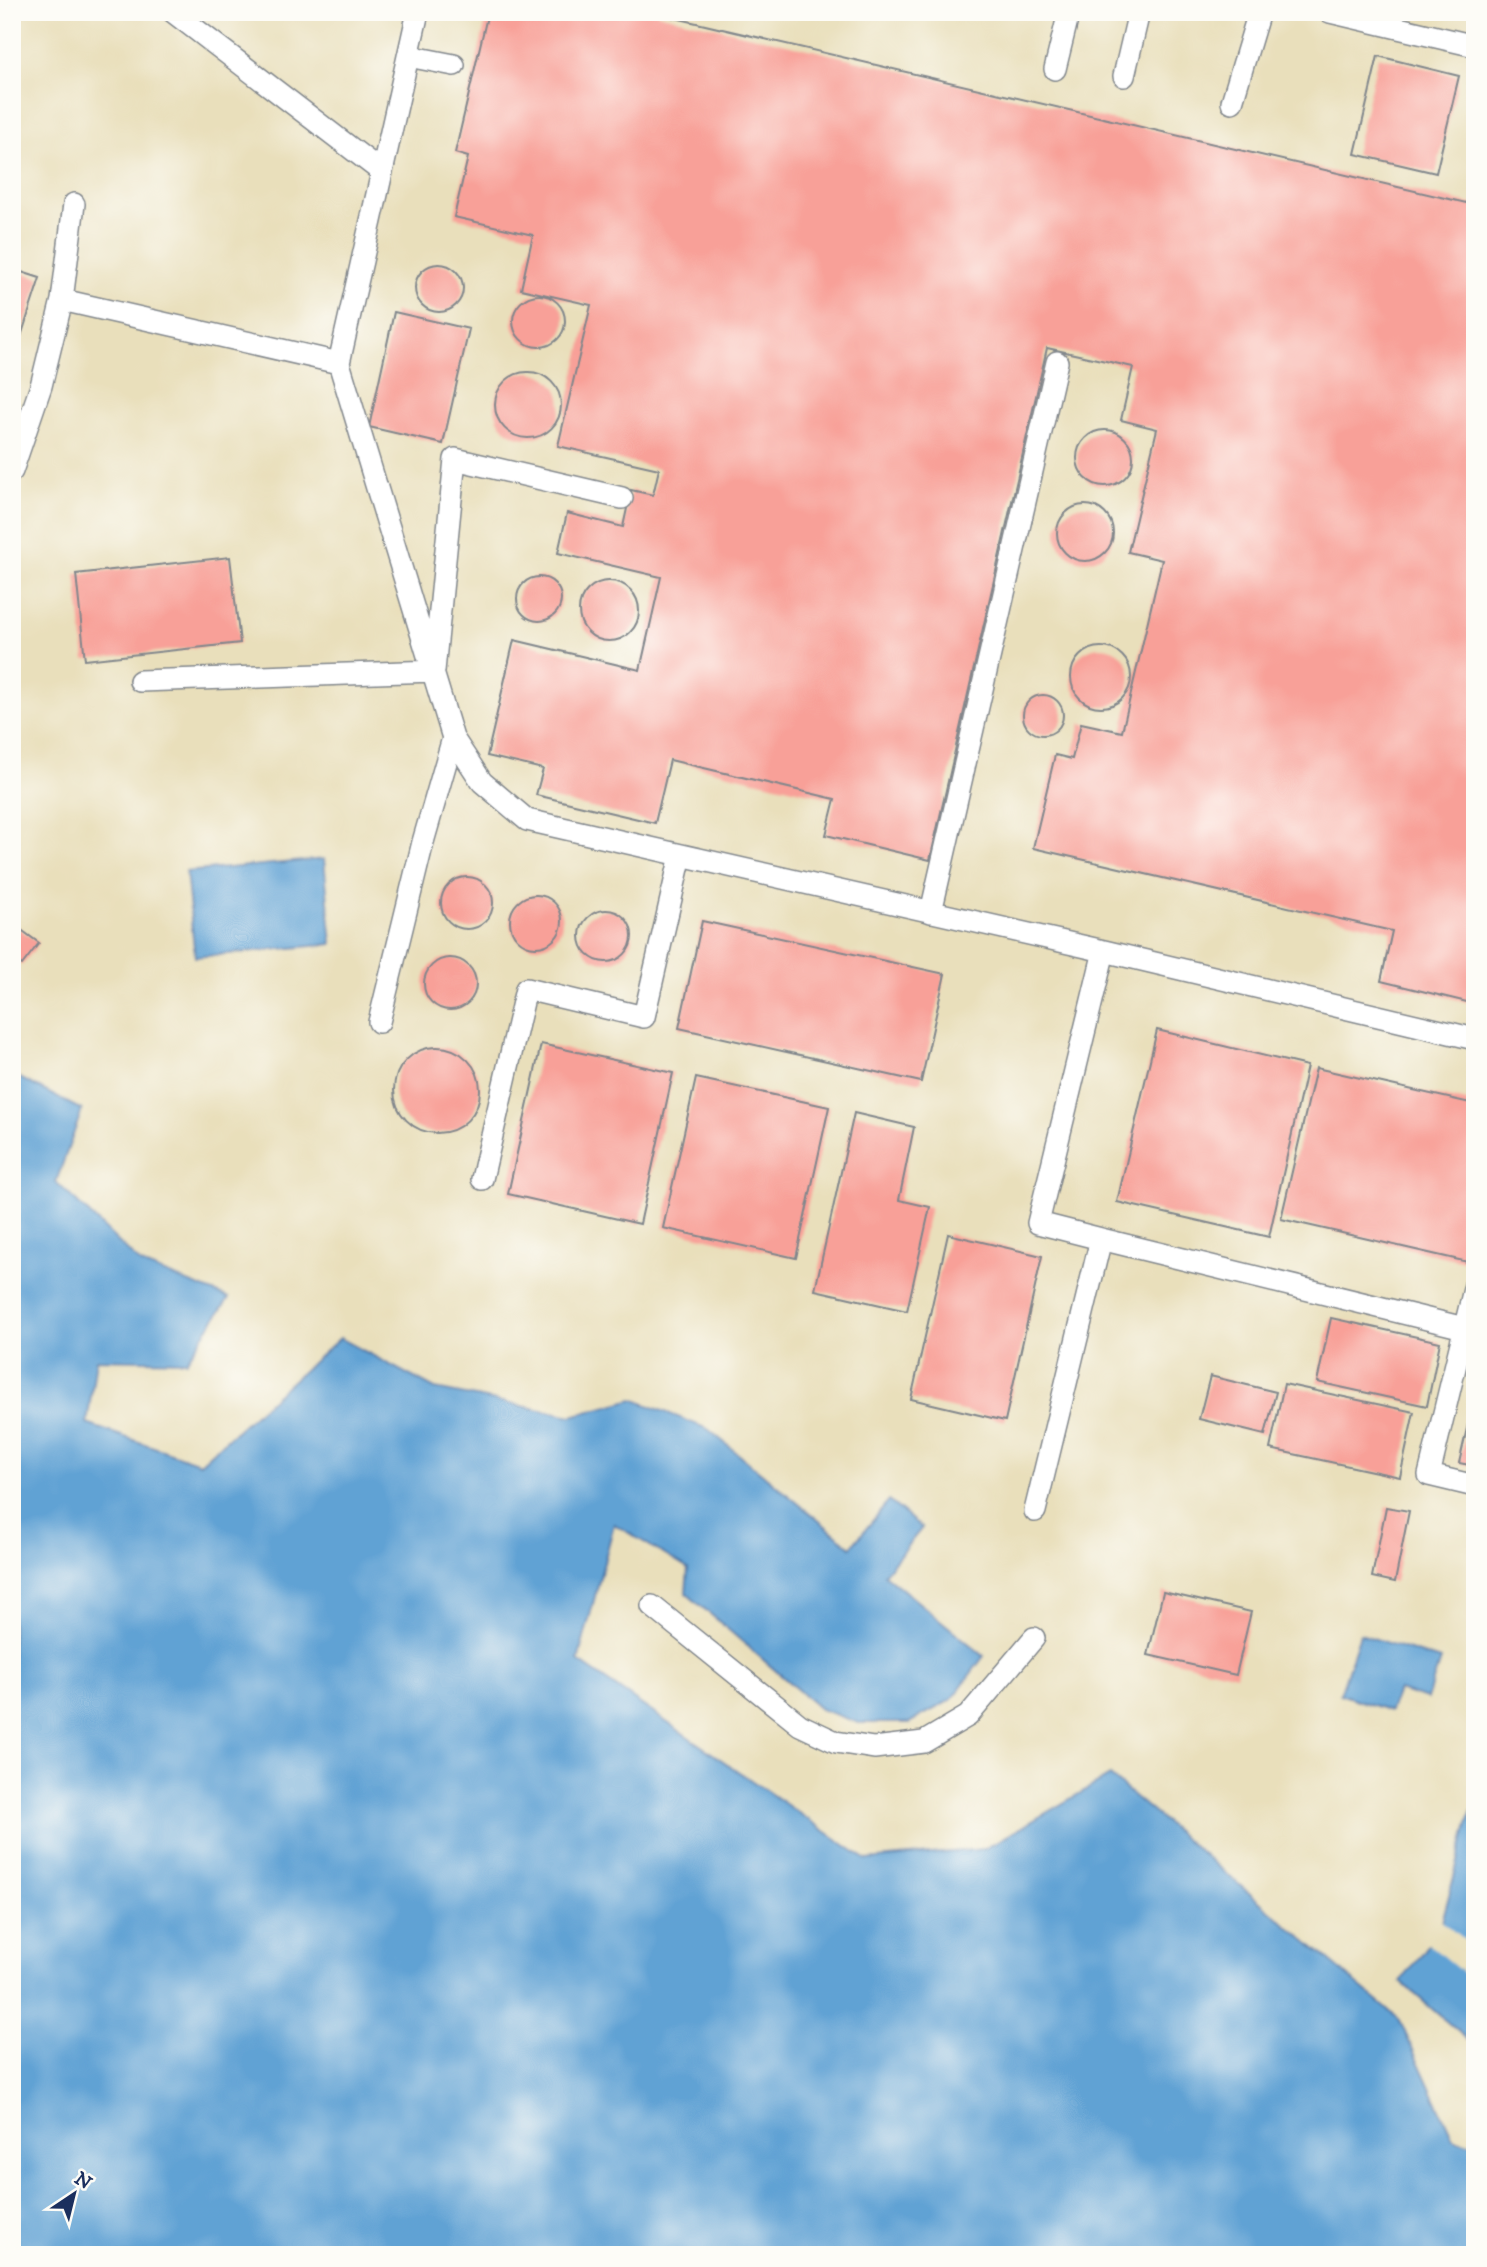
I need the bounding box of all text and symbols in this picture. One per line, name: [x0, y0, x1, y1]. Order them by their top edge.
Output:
north arrow: [38, 2158, 108, 2228]
text: N: [70, 2167, 96, 2195]

